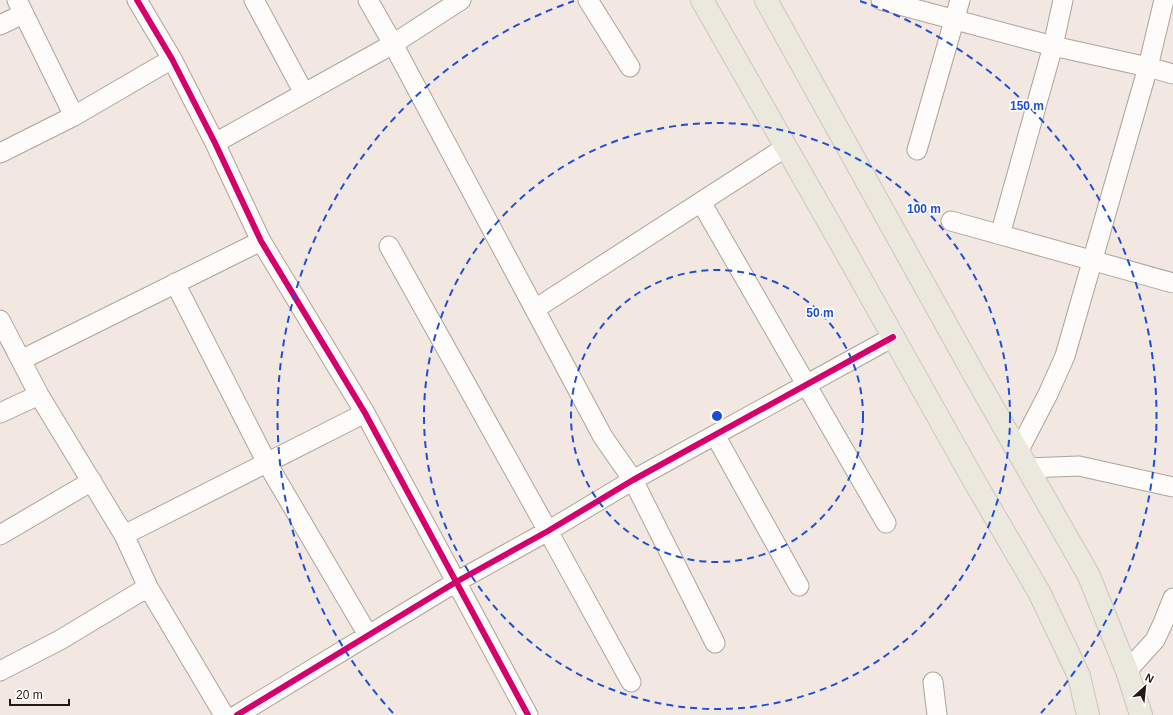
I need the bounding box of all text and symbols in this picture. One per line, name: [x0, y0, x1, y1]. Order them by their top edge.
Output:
text: 150 m: [1010, 99, 1044, 113]
text: 100 m: [907, 202, 941, 216]
text: 50 m: [806, 306, 834, 320]
centre of rings: [710, 409, 724, 423]
north arrow: [1125, 667, 1165, 707]
text: N: [1143, 671, 1156, 685]
scale bar: [10, 681, 69, 707]
text: 20 m: [16, 688, 43, 702]

